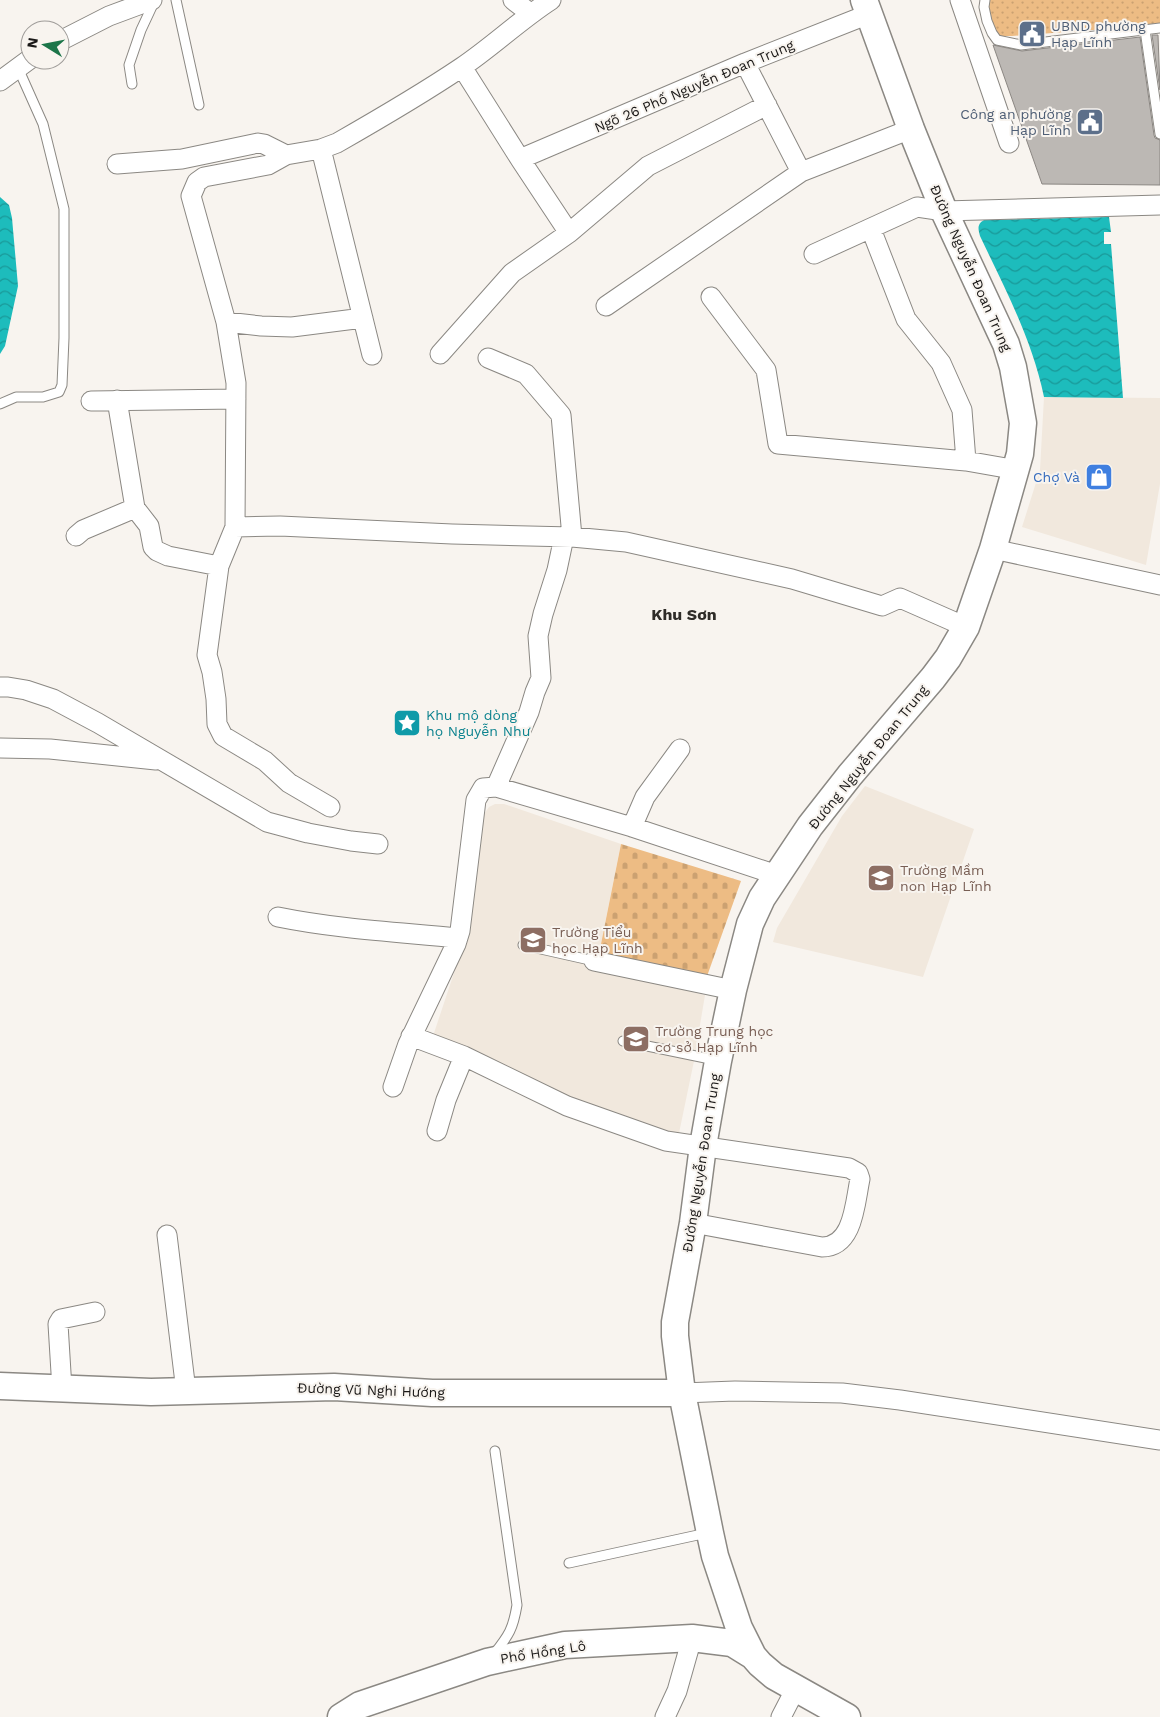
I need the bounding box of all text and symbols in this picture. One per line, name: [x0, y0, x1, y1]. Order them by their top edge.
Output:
place label: UBND phường Hạp Lĩnh: [1051, 18, 1146, 50]
public building icon: UBND phường Hạp Lĩnh: [1017, 19, 1047, 49]
north arrow: [20, 20, 70, 70]
text: N: [23, 36, 41, 49]
street label: Ngõ 26 Phố Nguyễn Đoan Trung: [592, 36, 797, 135]
place label: Công an phường Hạp Lĩnh: [960, 106, 1072, 138]
public building icon: Công an phường Hạp Lĩnh: [1075, 107, 1105, 137]
street label: Đường Nguyễn Đoan Trung: [927, 182, 1015, 354]
shop icon: Chợ Và: [1084, 462, 1114, 492]
place label: Chợ Và: [1033, 469, 1080, 485]
district label: Khu Sơn: [651, 605, 717, 624]
street label: Đường Nguyễn Đoan Trung: [805, 681, 931, 832]
place label: Khu mộ dòng họ Nguyễn Như: [426, 707, 531, 739]
place icon: Khu mộ dòng họ Nguyễn Như: [392, 708, 422, 738]
place label: Trường Mầm non Hạp Lĩnh: [900, 862, 992, 894]
school or university icon: Trường Mầm non Hạp Lĩnh: [866, 863, 896, 893]
place label: Trường Tiểu học Hạp Lĩnh: [552, 924, 643, 956]
school or university icon: Trường Tiểu học Hạp Lĩnh: [518, 925, 548, 955]
place label: Trường Trung học cơ sở Hạp Lĩnh: [655, 1023, 774, 1055]
school or university icon: Trường Trung học cơ sở Hạp Lĩnh: [621, 1024, 651, 1054]
street label: Đường Nguyễn Đoan Trung: [679, 1072, 723, 1254]
street label: Đường Vũ Nghi Hướng: [297, 1379, 446, 1401]
street label: Phố Hồng Lô: [499, 1637, 587, 1667]

